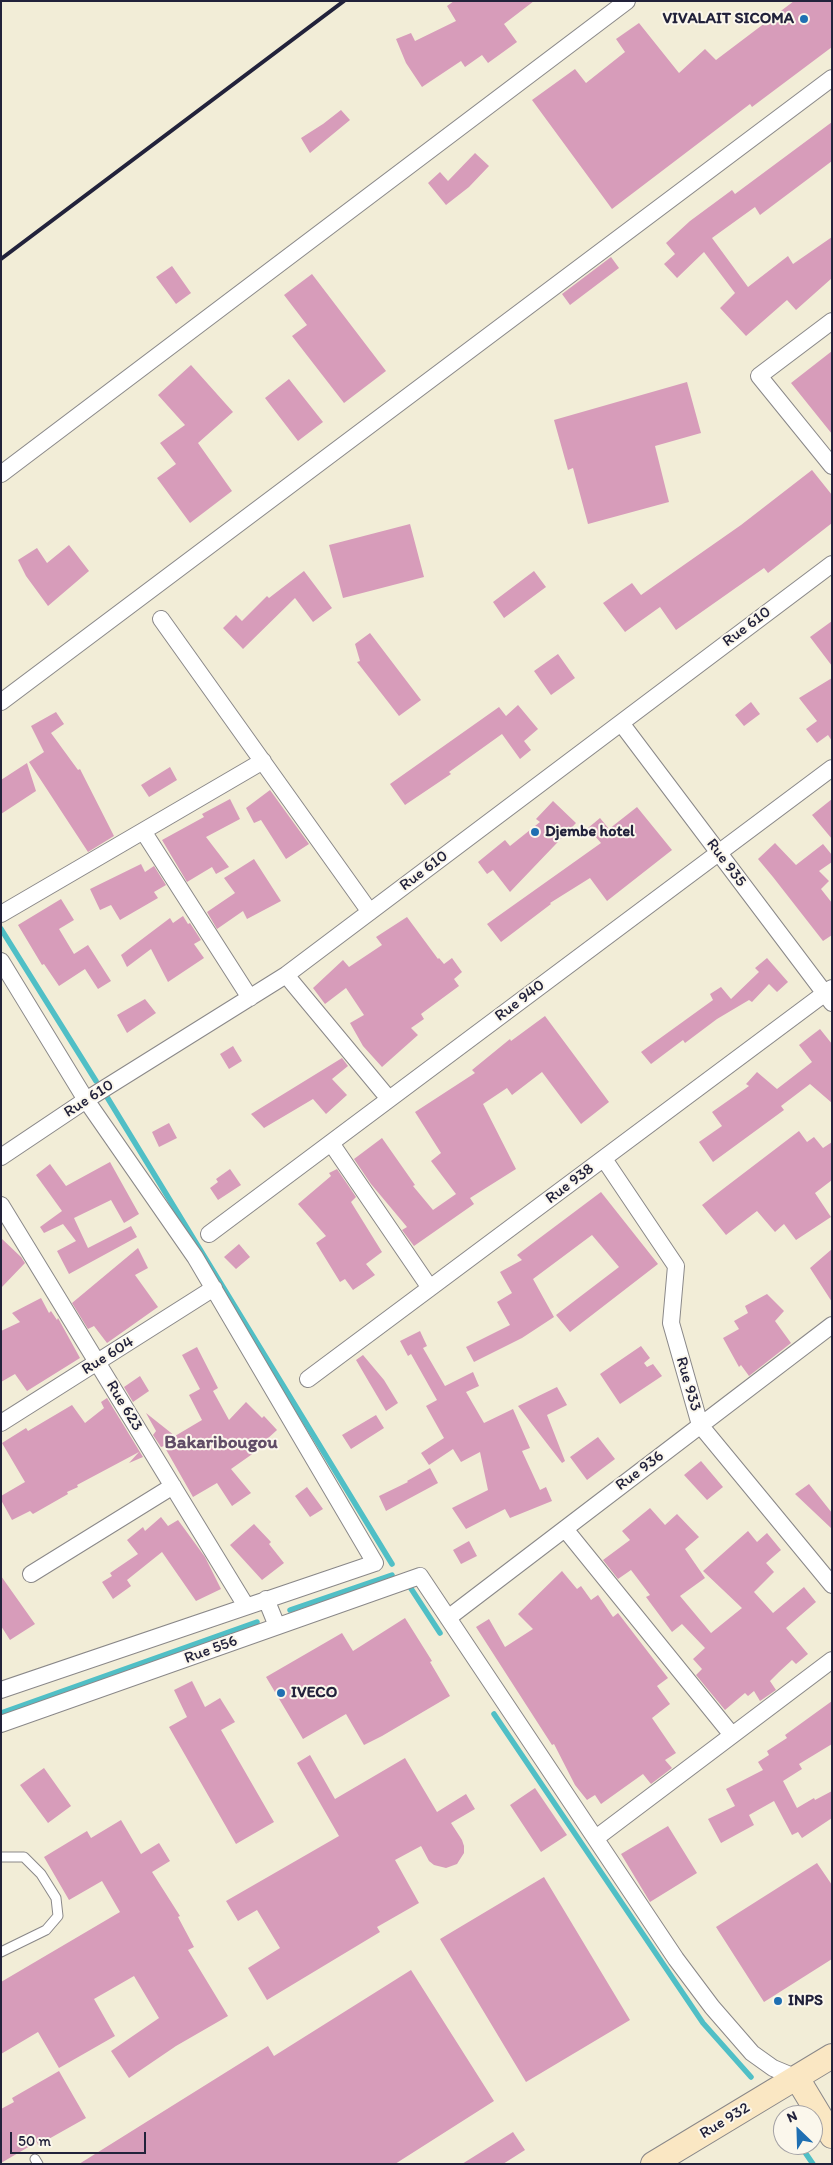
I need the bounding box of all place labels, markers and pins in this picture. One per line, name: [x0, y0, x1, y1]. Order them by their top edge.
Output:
place label: VIVALAIT SICOMA: [663, 9, 794, 29]
marker: VIVALAIT SICOMA: [798, 13, 810, 25]
place label: Djembe hotel: [545, 822, 635, 842]
marker: Djembe hotel: [529, 826, 541, 838]
place label: IVECO: [291, 1683, 337, 1703]
marker: IVECO: [275, 1687, 287, 1699]
place label: INPS: [788, 1991, 823, 2011]
marker: INPS: [772, 1995, 784, 2007]

